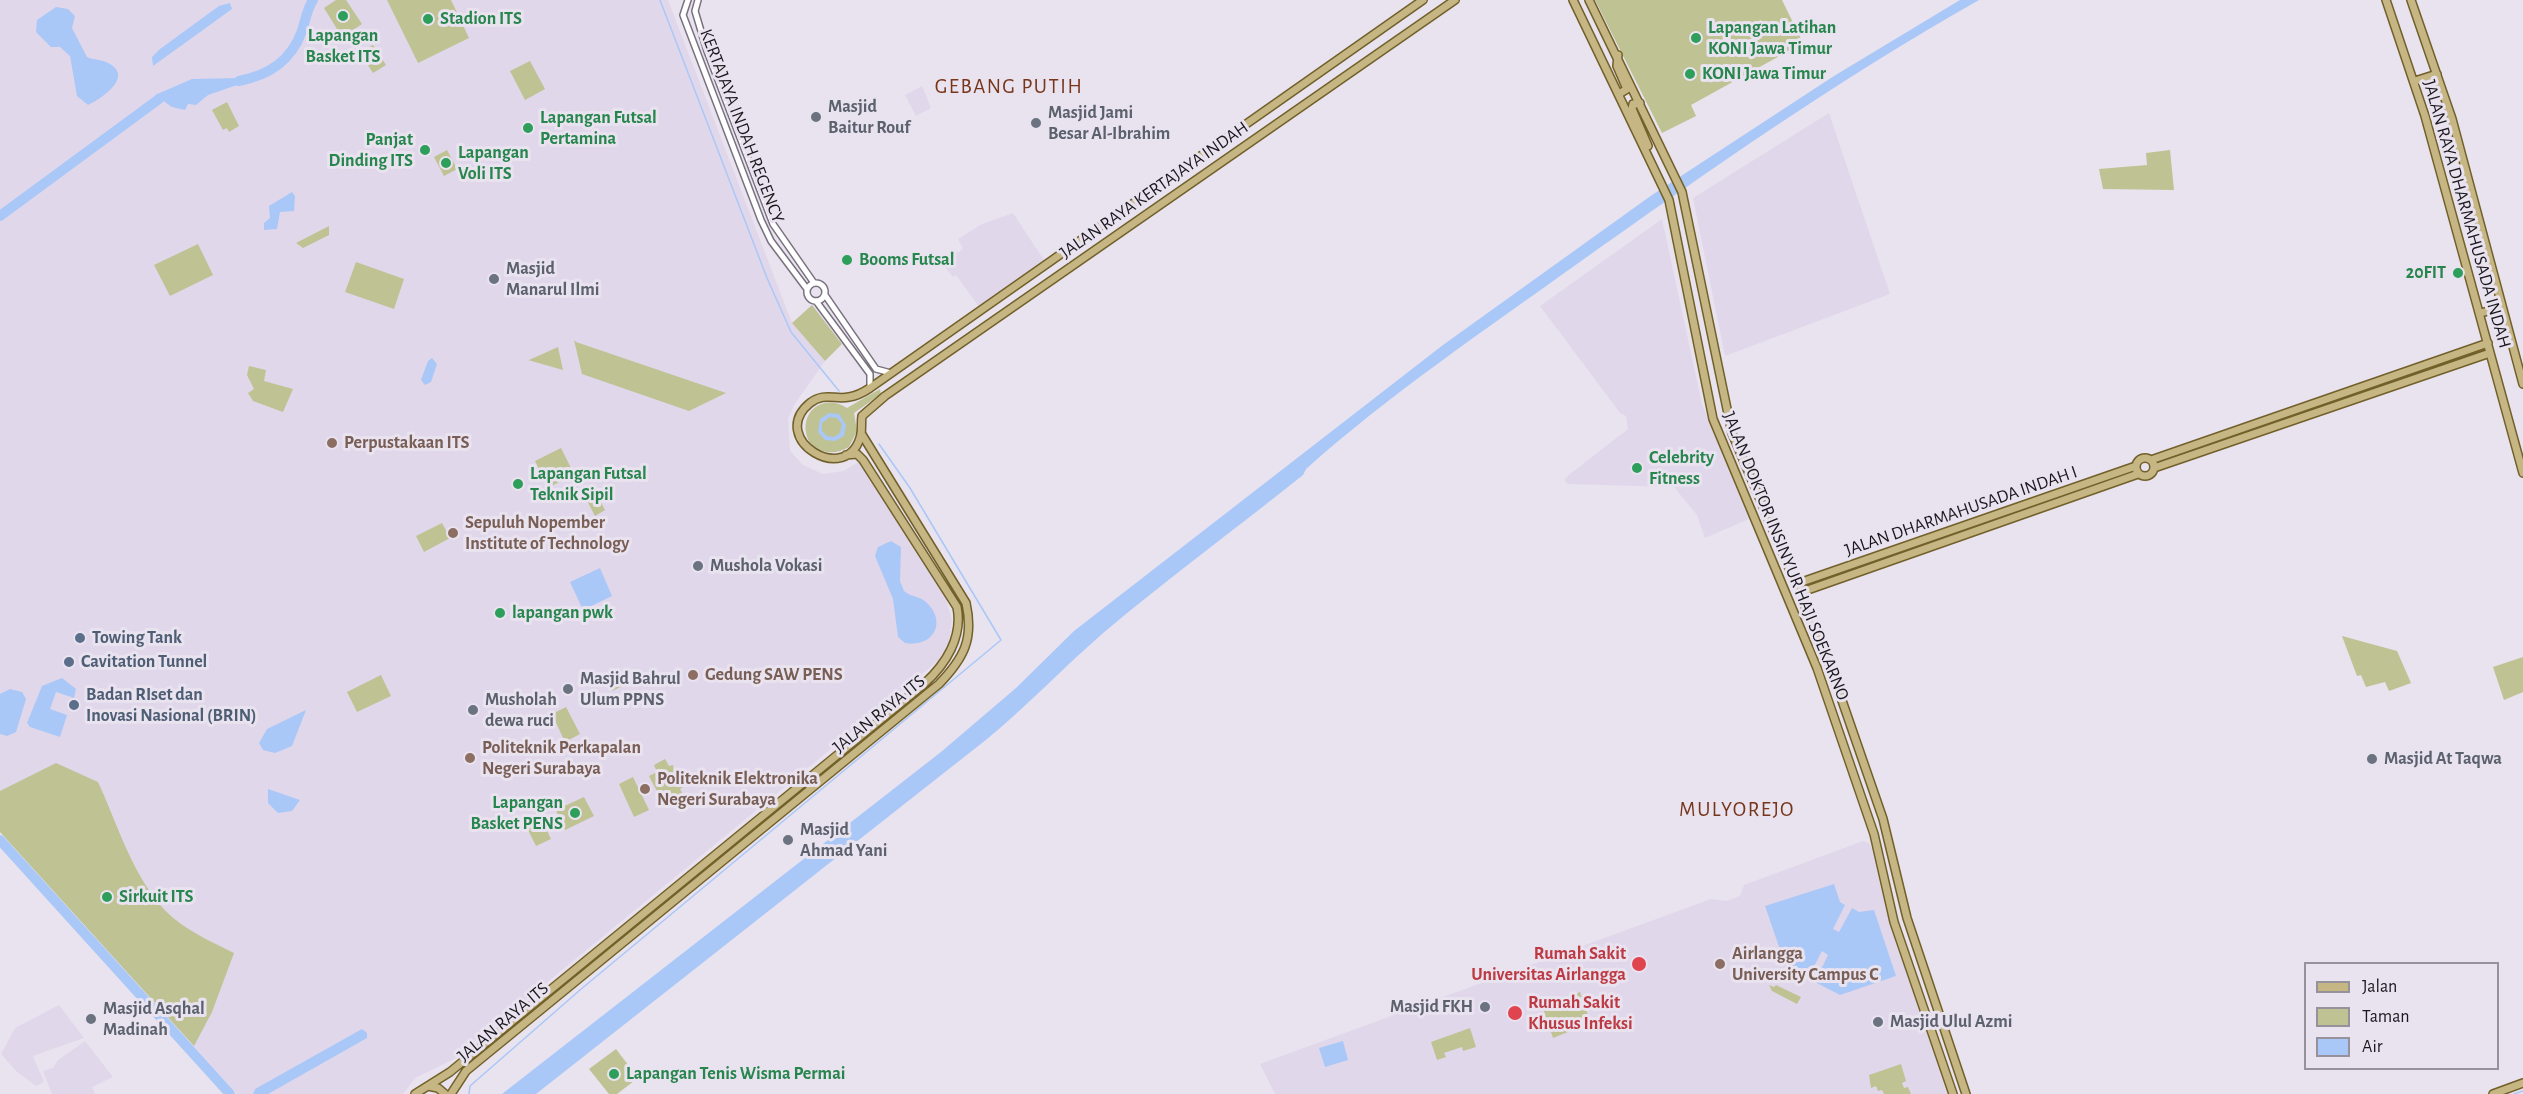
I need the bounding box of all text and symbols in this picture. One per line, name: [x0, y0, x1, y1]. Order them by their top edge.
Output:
place label: Stadion ITS: [440, 8, 522, 30]
marker: Lapangan Basket ITS: [336, 9, 350, 23]
marker: Stadion ITS: [421, 12, 435, 26]
place label: Lapangan Latihan KONI Jawa Timur: [1708, 17, 1836, 60]
place label: Lapangan Basket ITS: [306, 25, 380, 68]
street label: KERTAJAYA INDAH REGENCY: [695, 26, 789, 226]
marker: Lapangan Latihan KONI Jawa Timur: [1689, 31, 1703, 45]
place label: KONI Jawa Timur: [1702, 63, 1826, 85]
marker: KONI Jawa Timur: [1683, 67, 1697, 81]
district label: GEBANG PUTIH: [935, 74, 1083, 100]
street label: JALAN RAYA DHARMAHUSADA INDAH: [2418, 77, 2516, 351]
place label: Masjid Baitur Rouf: [828, 96, 910, 138]
place label: Masjid Jami Besar Al-Ibrahim: [1048, 102, 1170, 144]
place label: Lapangan Futsal Pertamina: [540, 107, 657, 150]
marker: Masjid Baitur Rouf: [809, 110, 823, 124]
marker: Masjid Jami Besar Al-Ibrahim: [1029, 116, 1043, 130]
street label: JALAN RAYA KERTAJAYA INDAH: [1056, 117, 1252, 263]
marker: Lapangan Futsal Pertamina: [521, 121, 535, 135]
place label: Panjat Dinding ITS: [329, 129, 413, 172]
place label: Lapangan Voli ITS: [458, 142, 529, 184]
marker: Panjat Dinding ITS: [418, 143, 432, 157]
marker: Lapangan Voli ITS: [439, 156, 453, 170]
place label: Booms Futsal: [859, 249, 955, 271]
marker: Booms Futsal: [840, 253, 854, 267]
place label: Masjid Manarul Ilmi: [506, 258, 600, 300]
place label: 20FIT: [2406, 262, 2446, 284]
marker: 20FIT: [2451, 266, 2465, 280]
marker: Masjid Manarul Ilmi: [487, 272, 501, 286]
street label: JALAN DOKTOR INSINYUR HAJI SOEKARNO: [1718, 409, 1854, 703]
place label: Perpustakaan ITS: [344, 432, 470, 454]
marker: Perpustakaan ITS: [325, 436, 339, 450]
place label: Celebrity Fitness: [1649, 447, 1714, 490]
marker: Celebrity Fitness: [1630, 461, 1644, 475]
street label: JALAN DHARMAHUSADA INDAH I: [1842, 461, 2080, 561]
place label: Lapangan Futsal Teknik Sipil: [530, 463, 647, 506]
marker: Lapangan Futsal Teknik Sipil: [511, 477, 525, 491]
place label: Sepuluh Nopember Institute of Technology: [465, 512, 629, 554]
marker: Sepuluh Nopember Institute of Technology: [446, 526, 460, 540]
place label: Mushola Vokasi: [710, 555, 822, 577]
marker: Mushola Vokasi: [691, 559, 705, 573]
place label: lapangan pwk: [512, 602, 613, 624]
marker: lapangan pwk: [493, 606, 507, 620]
place label: Towing Tank: [92, 627, 182, 649]
marker: Towing Tank: [73, 631, 87, 645]
place label: Cavitation Tunnel: [81, 651, 207, 673]
marker: Cavitation Tunnel: [62, 655, 76, 669]
place label: Gedung SAW PENS: [705, 664, 843, 686]
place label: Masjid Bahrul Ulum PPNS: [580, 668, 681, 710]
marker: Gedung SAW PENS: [686, 668, 700, 682]
street label: JALAN RAYA ITS: [829, 670, 929, 758]
marker: Masjid Bahrul Ulum PPNS: [561, 682, 575, 696]
place label: Badan RIset dan Inovasi Nasional (BRIN): [86, 684, 257, 726]
place label: Musholah dewa ruci: [485, 689, 557, 732]
marker: Badan RIset dan Inovasi Nasional (BRIN): [67, 698, 81, 712]
marker: Musholah dewa ruci: [466, 703, 480, 717]
place label: Politeknik Perkapalan Negeri Surabaya: [482, 737, 641, 780]
place label: Masjid At Taqwa: [2384, 748, 2502, 770]
marker: Politeknik Perkapalan Negeri Surabaya: [463, 751, 477, 765]
marker: Masjid At Taqwa: [2365, 752, 2379, 766]
place label: Politeknik Elektronika Negeri Surabaya: [657, 768, 818, 810]
marker: Politeknik Elektronika Negeri Surabaya: [638, 782, 652, 796]
place label: Lapangan Basket PENS: [470, 792, 563, 834]
district label: MULYOREJO: [1679, 797, 1795, 823]
marker: Lapangan Basket PENS: [568, 806, 582, 820]
place label: Masjid Ahmad Yani: [800, 819, 887, 862]
marker: Masjid Ahmad Yani: [781, 833, 795, 847]
place label: Sirkuit ITS: [119, 886, 194, 908]
marker: Sirkuit ITS: [100, 890, 114, 904]
place label: Rumah Sakit Universitas Airlangga: [1471, 943, 1626, 986]
place label: Airlangga University Campus C: [1732, 943, 1878, 986]
marker: Rumah Sakit Universitas Airlangga: [1630, 955, 1648, 973]
marker: Airlangga University Campus C: [1713, 957, 1727, 971]
legend: [2304, 962, 2499, 1070]
street label: JALAN RAYA ITS: [453, 978, 553, 1066]
text: Jalan: [2362, 978, 2397, 996]
place label: Rumah Sakit Khusus Infeksi: [1528, 992, 1633, 1034]
place label: Masjid FKH: [1390, 996, 1473, 1018]
place label: Masjid Asqhal Madinah: [103, 998, 205, 1040]
marker: Masjid FKH: [1478, 1000, 1492, 1014]
marker: Rumah Sakit Khusus Infeksi: [1506, 1004, 1524, 1022]
text: Taman: [2362, 1008, 2410, 1026]
place label: Masjid Ulul Azmi: [1890, 1011, 2012, 1033]
marker: Masjid Asqhal Madinah: [84, 1012, 98, 1026]
marker: Masjid Ulul Azmi: [1871, 1015, 1885, 1029]
text: Air: [2362, 1038, 2383, 1056]
place label: Lapangan Tenis Wisma Permai: [626, 1063, 845, 1085]
marker: Lapangan Tenis Wisma Permai: [607, 1067, 621, 1081]

